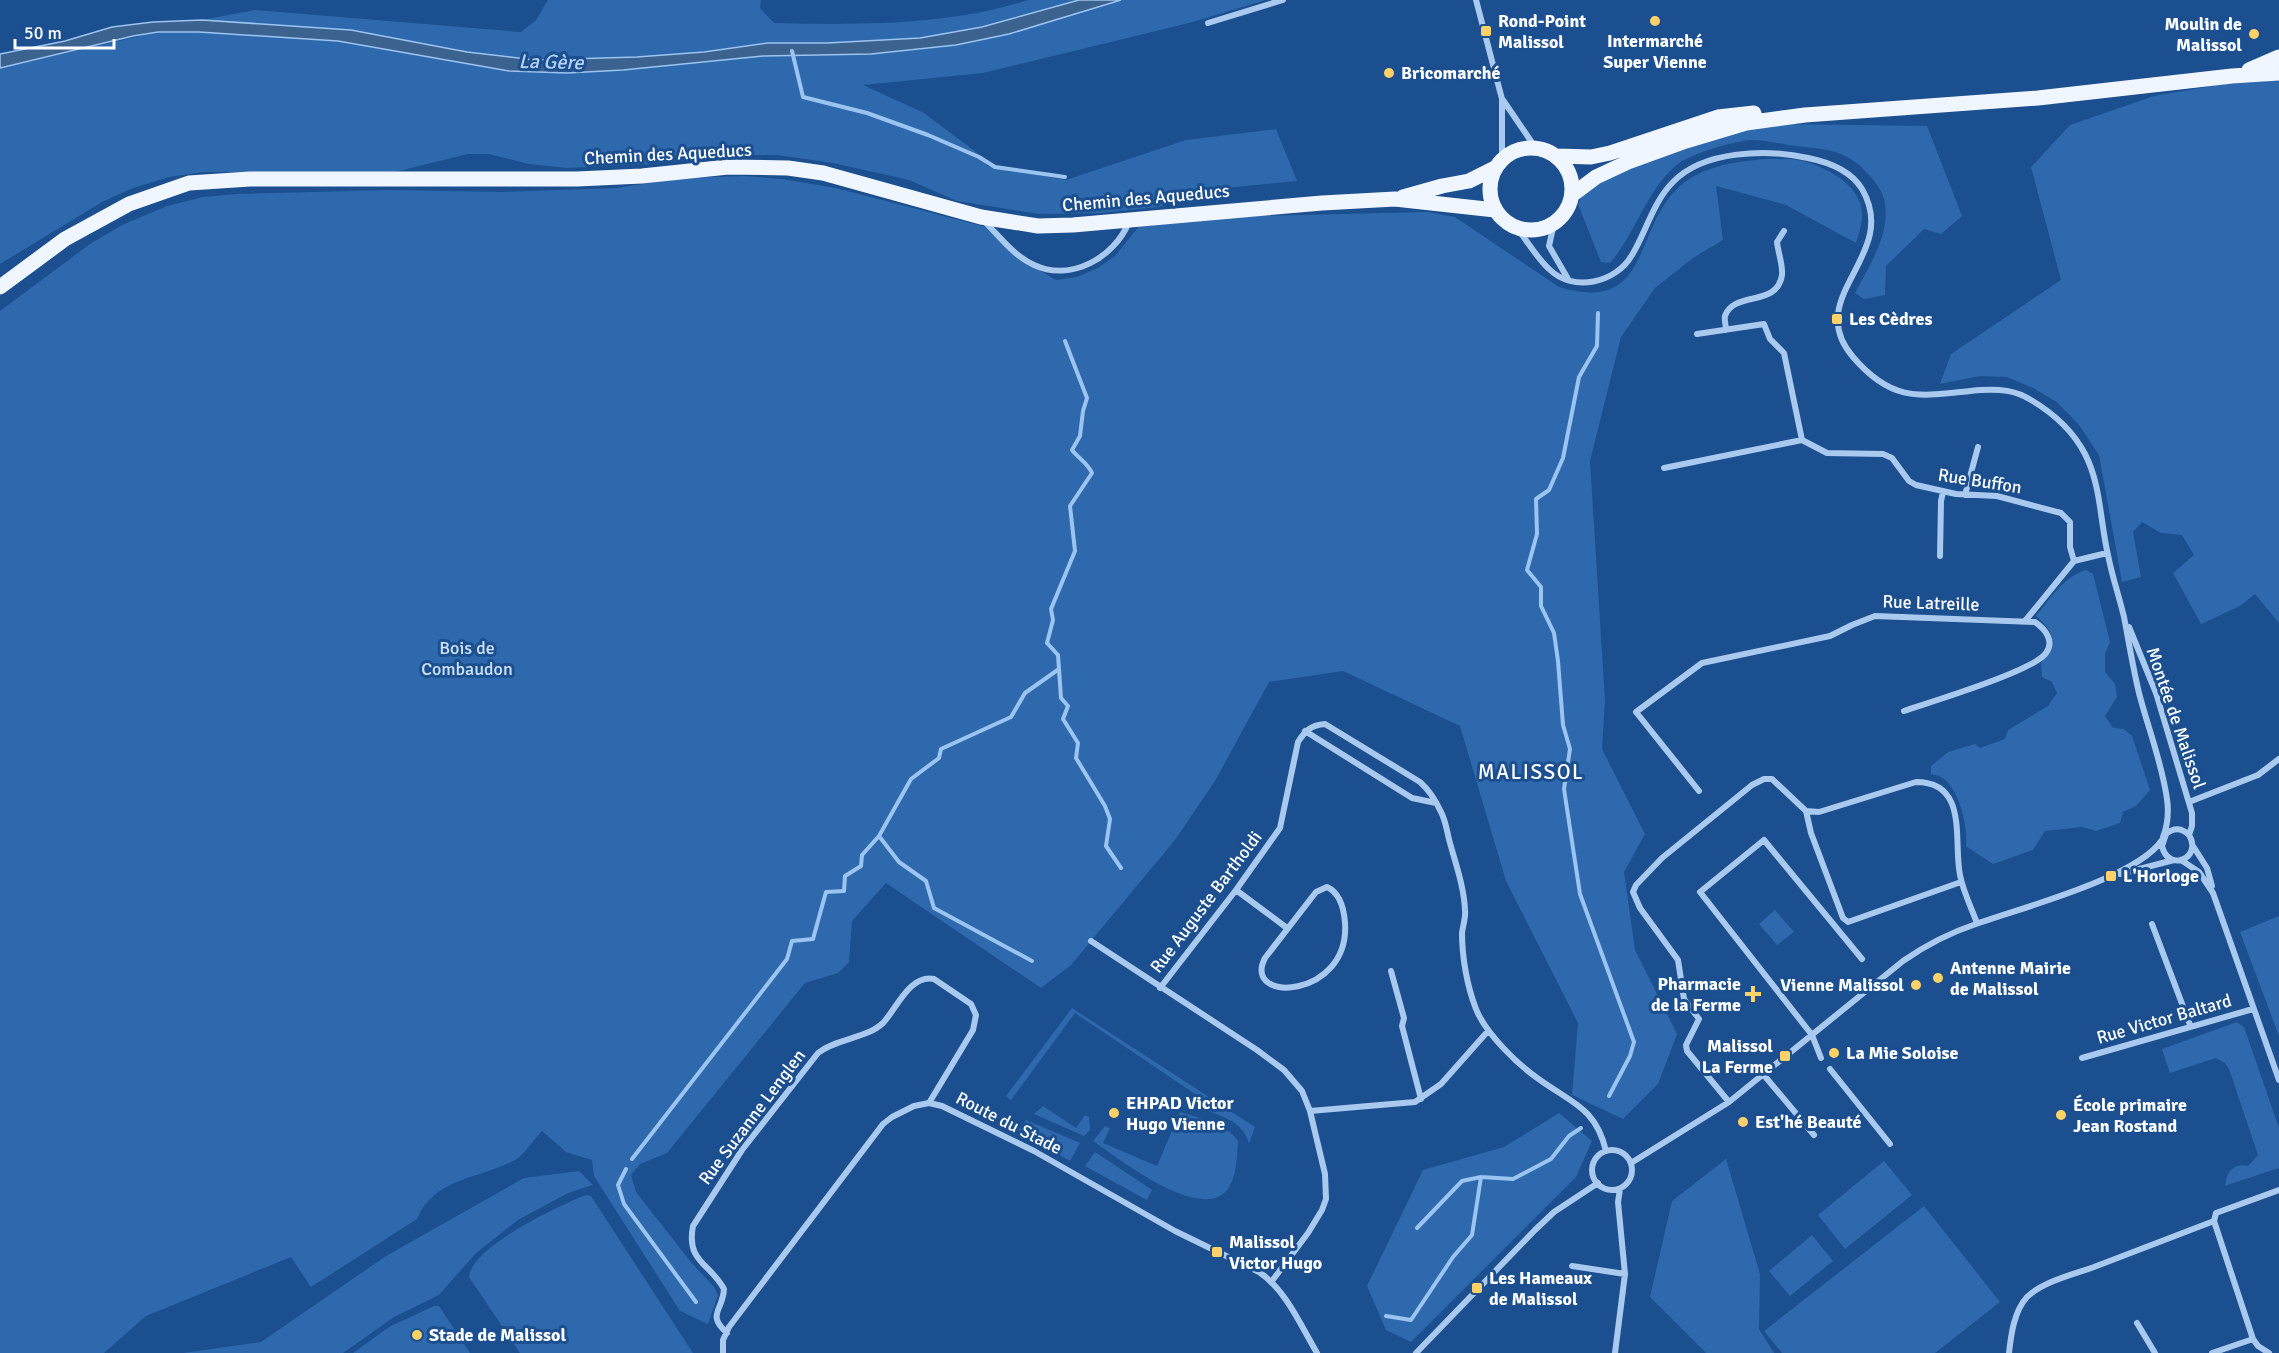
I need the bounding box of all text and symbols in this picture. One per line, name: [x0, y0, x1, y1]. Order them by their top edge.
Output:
place label: Rond-Point Malissol: [1498, 10, 1586, 53]
scale bar: [15, 12, 114, 50]
place label: Moulin de Malissol: [2165, 13, 2242, 56]
marker: Intermarché Super Vienne: [1648, 14, 1662, 28]
text: 50 m: [24, 22, 62, 44]
marker: Rond-Point Malissol: [1479, 24, 1493, 38]
marker: Moulin de Malissol: [2247, 27, 2261, 41]
place label: Intermarché Super Vienne: [1603, 30, 1707, 73]
water label: La Gère: [518, 49, 585, 75]
place label: Bricomarché: [1401, 62, 1501, 84]
marker: Bricomarché: [1382, 66, 1396, 80]
street label: Chemin des Aqueducs: [584, 139, 753, 169]
street label: Chemin des Aqueducs: [1061, 180, 1231, 216]
place label: Les Cèdres: [1849, 308, 1932, 330]
marker: Les Cèdres: [1830, 312, 1844, 326]
street label: Rue Buffon: [1937, 464, 2023, 498]
street label: Rue Latreille: [1882, 590, 1980, 616]
park label: Bois de Combaudon: [421, 637, 513, 680]
street label: Montée de Malissol: [2141, 644, 2211, 792]
district label: MALISSOL: [1478, 759, 1584, 785]
street label: Rue Auguste Bartholdi: [1145, 827, 1267, 977]
place label: L'Horloge: [2123, 865, 2199, 887]
marker: L'Horloge: [2104, 869, 2118, 883]
place label: Antenne Mairie de Malissol: [1950, 957, 2071, 1000]
marker: Antenne Mairie de Malissol: [1931, 971, 1945, 985]
place label: Pharmacie de la Ferme: [1651, 973, 1741, 1016]
place label: Vienne Malissol: [1780, 974, 1904, 996]
marker: Vienne Malissol: [1909, 978, 1923, 992]
marker: Pharmacie de la Ferme: [1746, 987, 1760, 1001]
street label: Rue Victor Baltard: [2094, 989, 2234, 1049]
place label: Malissol La Ferme: [1702, 1035, 1773, 1078]
place label: La Mie Soloise: [1846, 1042, 1958, 1064]
street label: Rue Suzanne Lenglen: [694, 1045, 810, 1189]
marker: La Mie Soloise: [1827, 1046, 1841, 1060]
marker: Malissol La Ferme: [1778, 1049, 1792, 1063]
street label: Route du Stade: [952, 1087, 1066, 1159]
place label: EHPAD Victor Hugo Vienne: [1126, 1092, 1234, 1135]
place label: École primaire Jean Rostand: [2073, 1094, 2187, 1137]
marker: EHPAD Victor Hugo Vienne: [1107, 1106, 1121, 1120]
marker: École primaire Jean Rostand: [2054, 1108, 2068, 1122]
place label: Est'hé Beauté: [1755, 1111, 1862, 1133]
marker: Est'hé Beauté: [1736, 1115, 1750, 1129]
place label: Malissol Victor Hugo: [1229, 1231, 1322, 1274]
marker: Malissol Victor Hugo: [1210, 1245, 1224, 1259]
place label: Les Hameaux de Malissol: [1489, 1267, 1592, 1310]
marker: Les Hameaux de Malissol: [1470, 1281, 1484, 1295]
place label: Stade de Malissol: [429, 1324, 566, 1346]
marker: Stade de Malissol: [410, 1328, 424, 1342]

